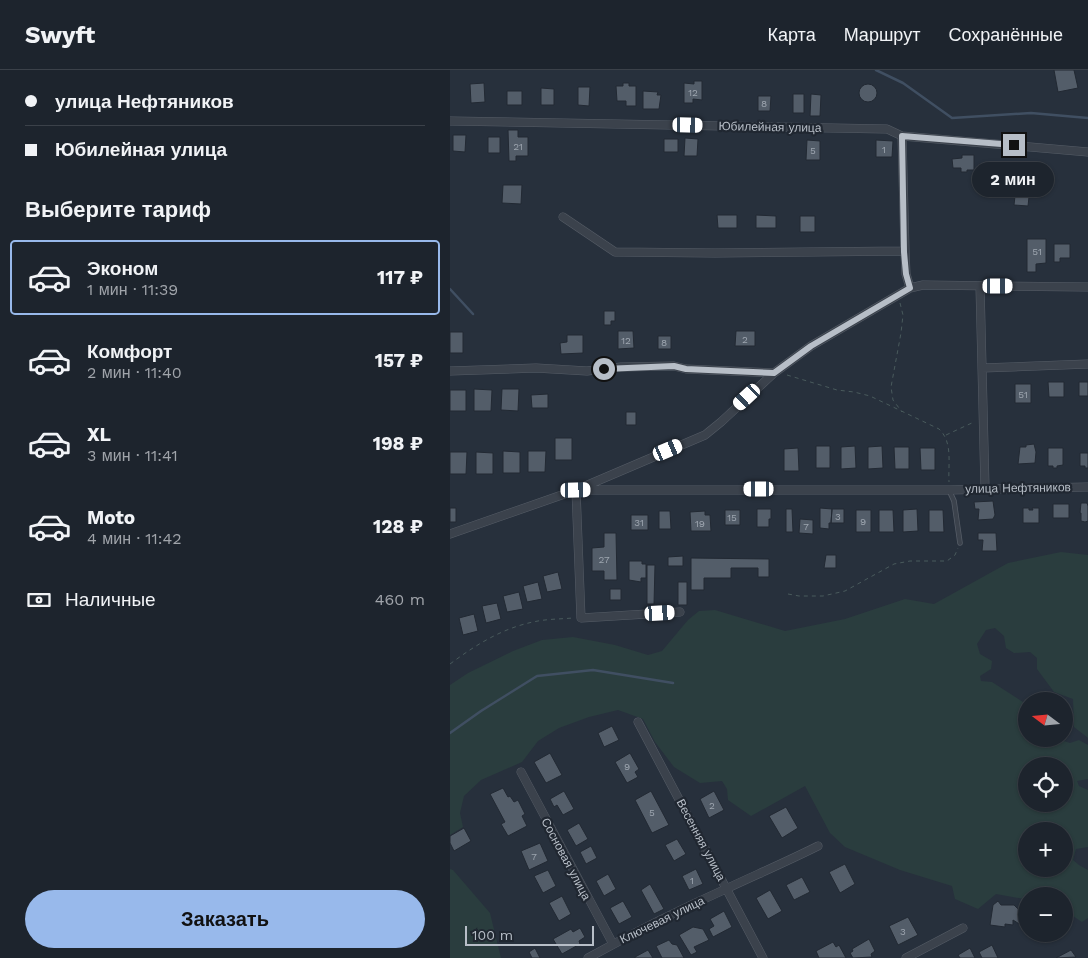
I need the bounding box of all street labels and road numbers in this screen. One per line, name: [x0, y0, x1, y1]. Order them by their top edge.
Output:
street label: Юбилейная улица: [718, 119, 822, 135]
street label: улица Нефтяников: [965, 480, 1071, 496]
street label: Весенняя улица: [674, 797, 729, 884]
street label: Сосновая улица: [538, 815, 594, 903]
street label: Ключевая улица: [618, 893, 707, 946]

